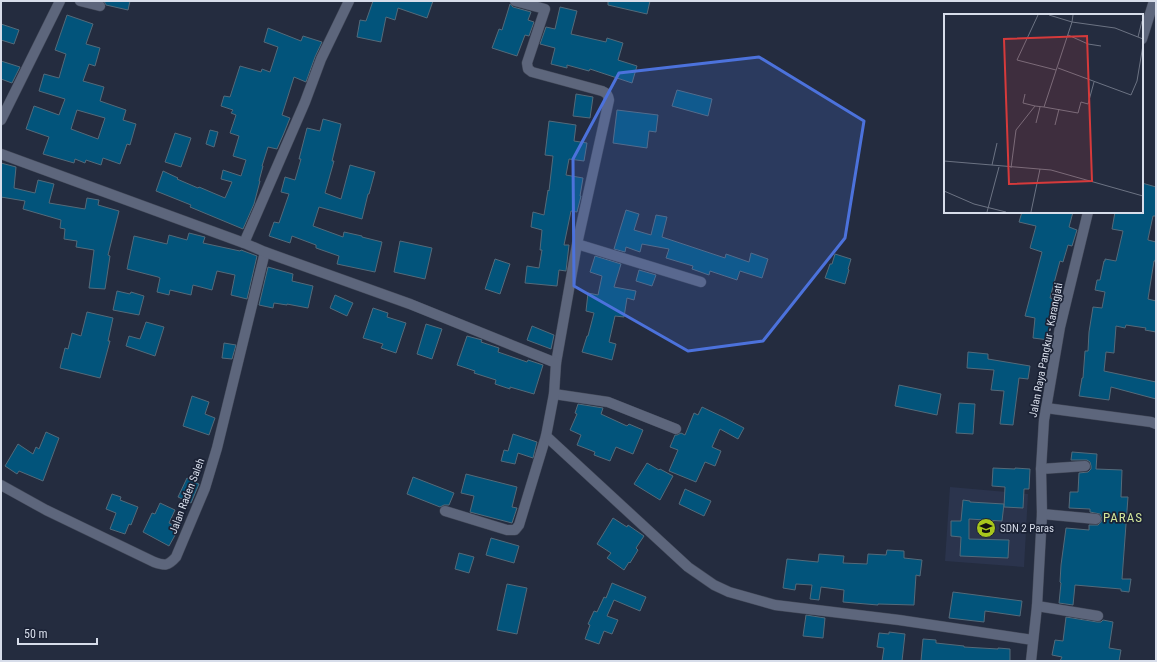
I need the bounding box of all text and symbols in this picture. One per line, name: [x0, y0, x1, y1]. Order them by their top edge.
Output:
inset map: [944, 14, 1143, 213]
street label: Jalan Raya Pangkur - Karangjati: [1027, 282, 1065, 418]
street label: Jalan Raden Saleh: [167, 456, 207, 536]
district label: PARAS: [1103, 510, 1143, 525]
school or university icon: SDN 2 Paras: [975, 517, 997, 539]
place label: SDN 2 Paras: [1000, 522, 1054, 535]
scale bar: [18, 620, 97, 646]
text: 50 m: [24, 627, 48, 641]

